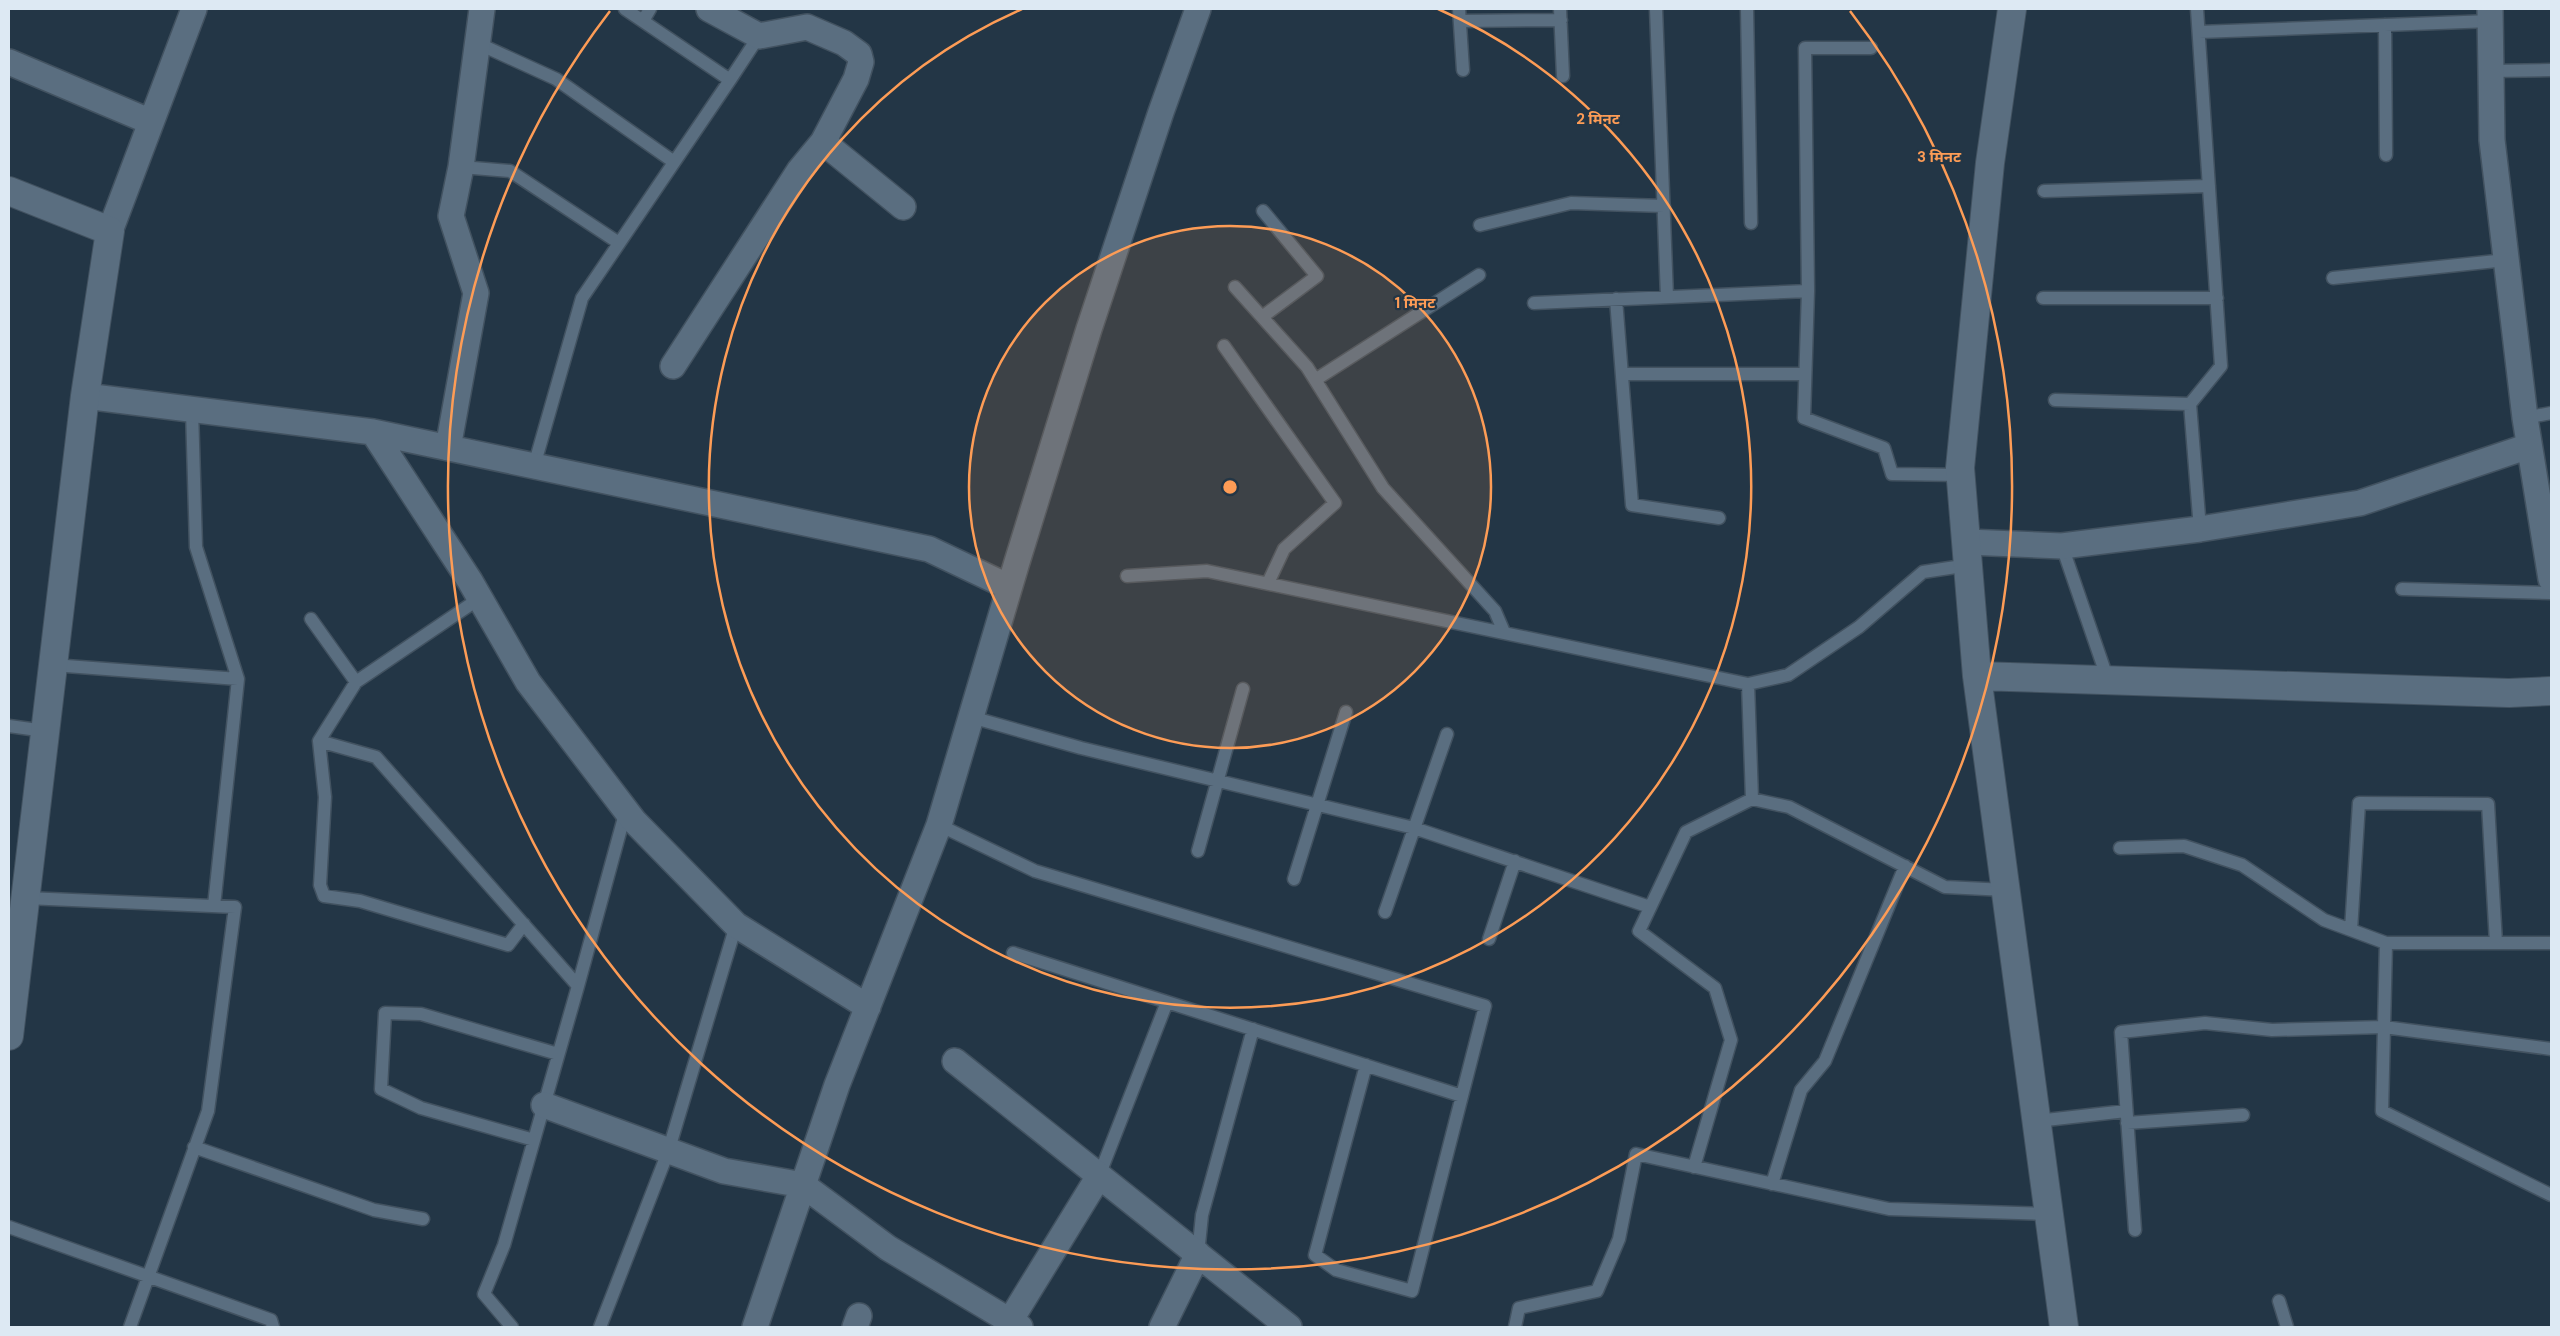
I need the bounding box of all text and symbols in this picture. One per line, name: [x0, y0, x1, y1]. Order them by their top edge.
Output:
text: 2 मिनट: [1576, 109, 1621, 129]
text: 3 मिनट: [1917, 147, 1962, 167]
text: 1 मिनट: [1395, 293, 1436, 313]
centre of rings: [1221, 478, 1239, 496]

